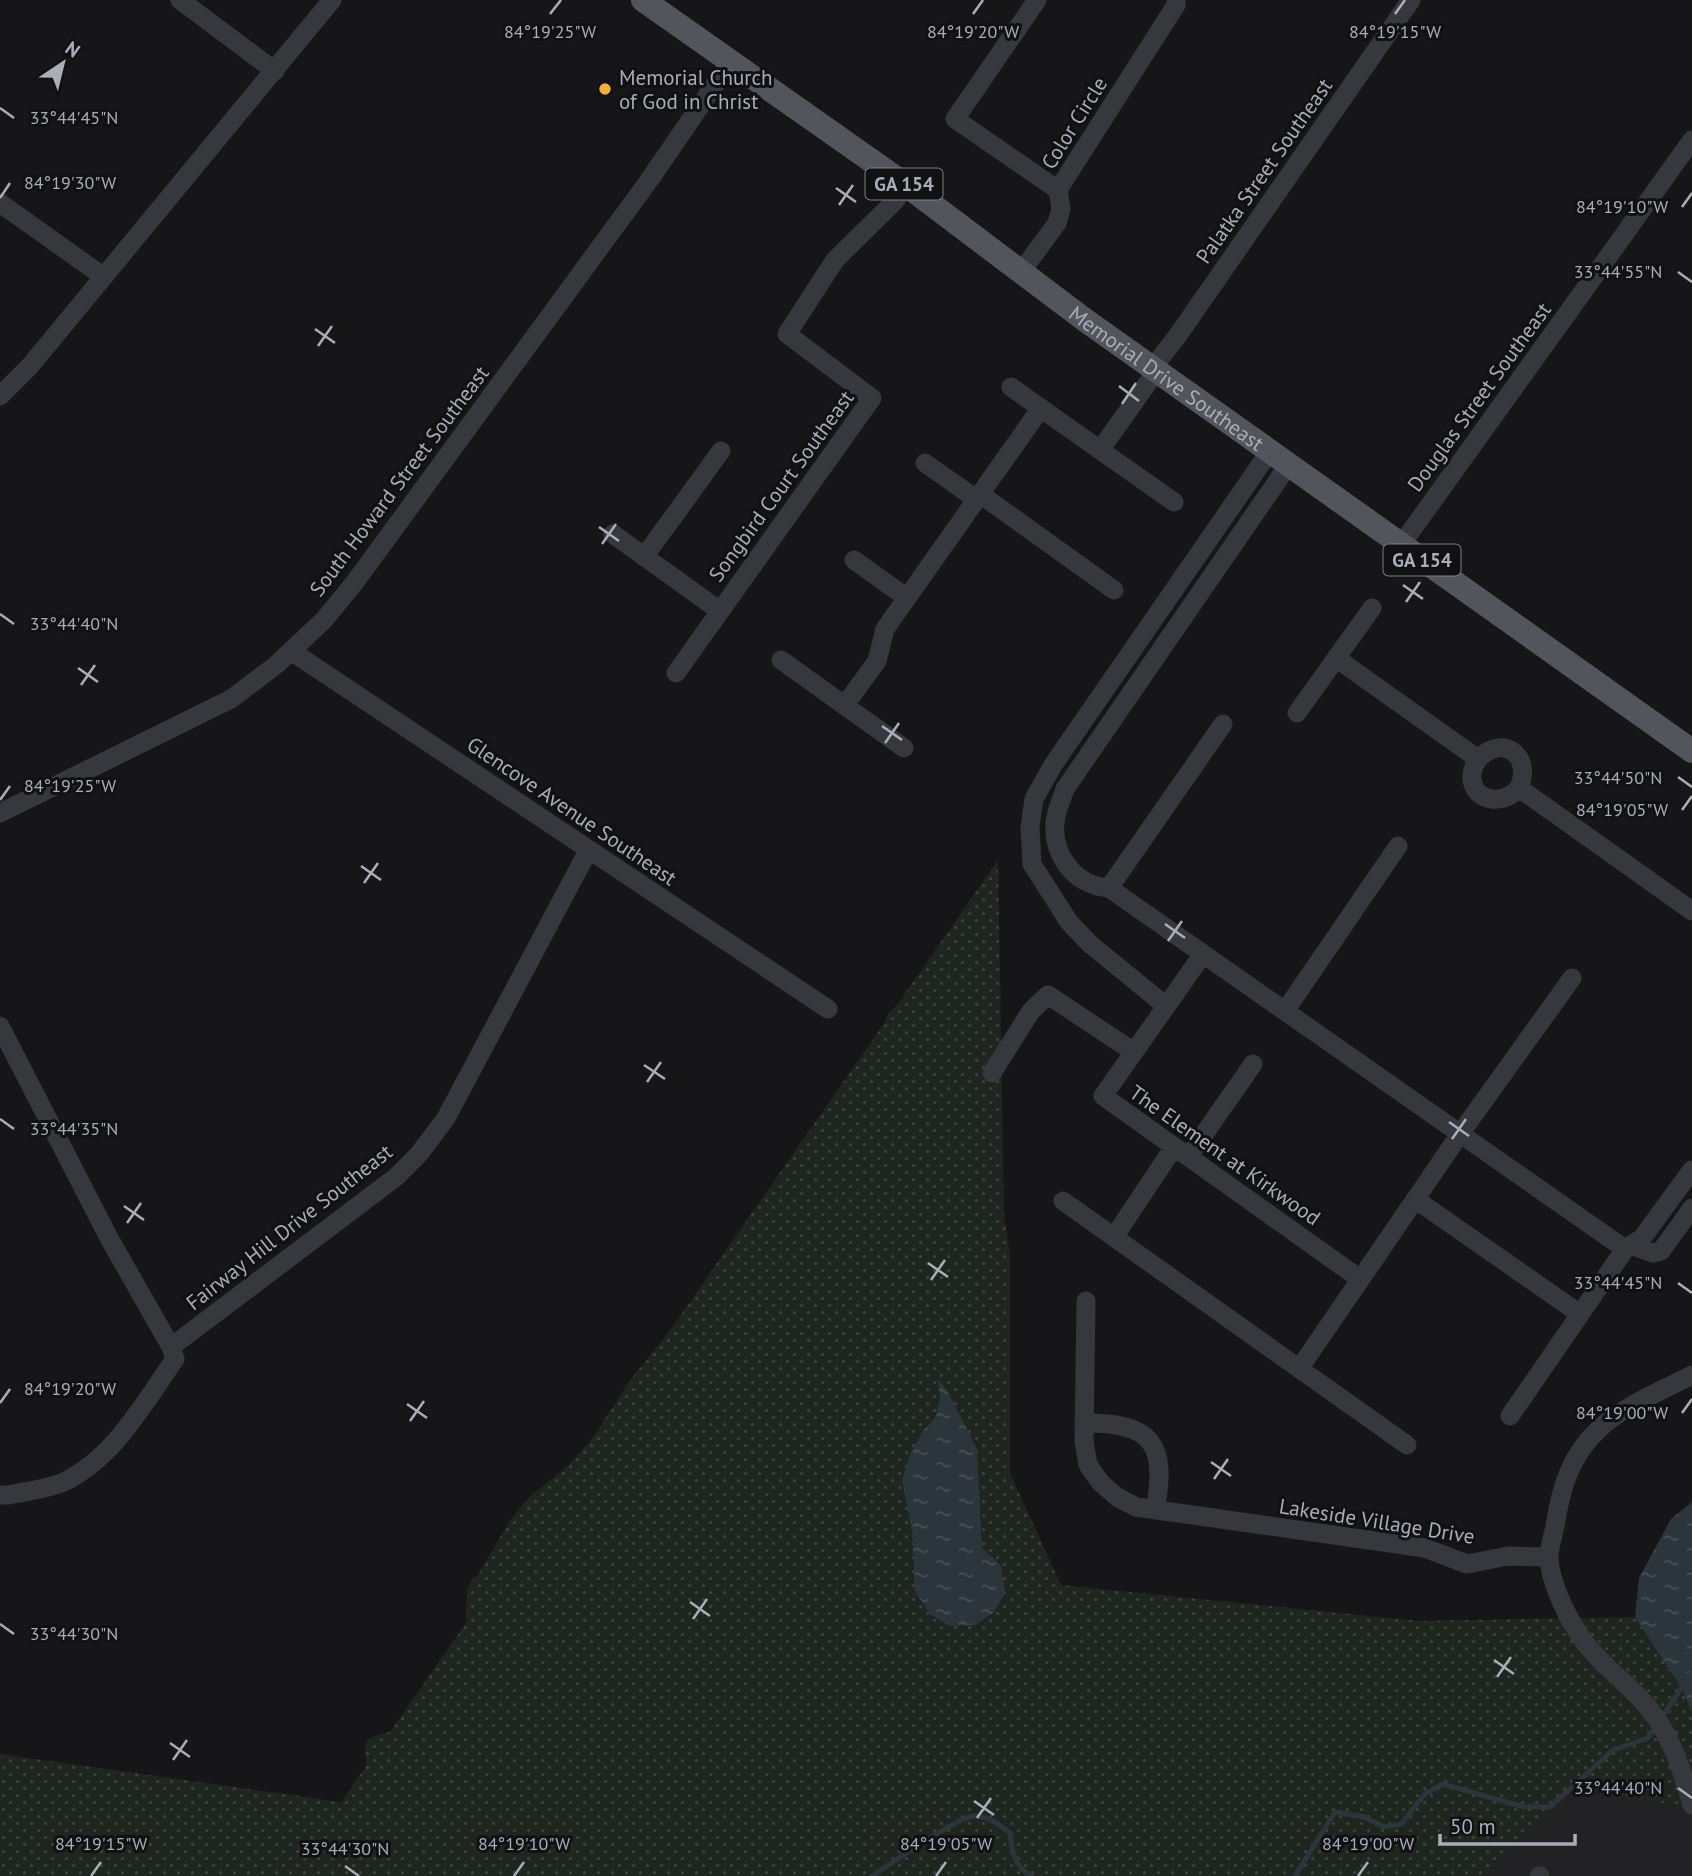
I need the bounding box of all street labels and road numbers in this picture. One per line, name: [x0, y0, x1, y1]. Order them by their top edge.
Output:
street label: Color Circle: [1035, 72, 1113, 174]
street label: Palatka Street Southeast: [1190, 73, 1338, 269]
road number: GA 154: [866, 168, 942, 200]
street label: Douglas Street Southeast: [1401, 297, 1557, 497]
street label: Memorial Drive Southeast: [1064, 300, 1269, 456]
street label: South Howard Street Southeast: [303, 360, 495, 602]
street label: Songbird Court Southeast: [703, 385, 859, 587]
road number: GA 154: [1384, 544, 1460, 576]
street label: Glencove Avenue Southeast: [462, 731, 682, 891]
street label: The Element at Kirkwood: [1124, 1079, 1326, 1231]
street label: Fairway Hill Drive Southeast: [181, 1138, 397, 1316]
street label: Lakeside Village Drive: [1277, 1492, 1477, 1550]

